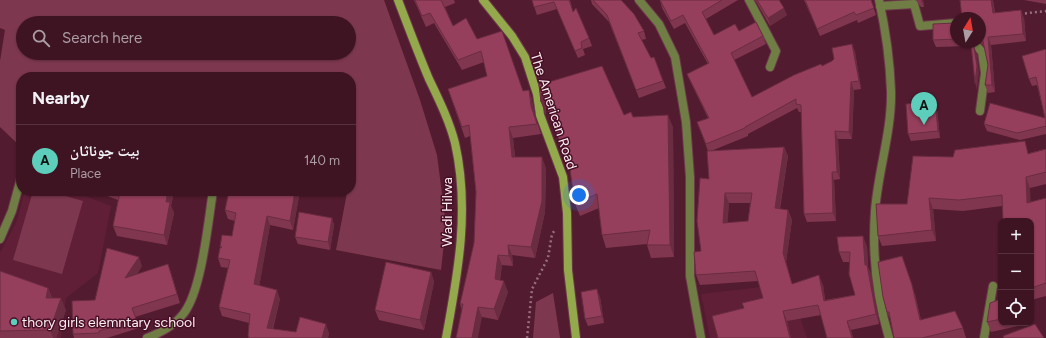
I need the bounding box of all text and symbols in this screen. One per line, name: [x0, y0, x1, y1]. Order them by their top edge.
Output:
north arrow: [950, 12, 986, 48]
search box: [16, 16, 356, 60]
icon: search: [30, 27, 52, 49]
text: Search here: [62, 29, 142, 47]
street label: The American Road: [527, 51, 580, 172]
text: Nearby: [32, 88, 90, 108]
pin: A: [911, 92, 937, 125]
text: بيت جوناثان: [70, 142, 139, 160]
text: A: [40, 153, 50, 168]
text: 140 m: [304, 153, 340, 168]
text: Place: [70, 166, 101, 181]
street label: Wadi Hilwa: [439, 177, 456, 247]
your location: [569, 185, 589, 205]
map controls: [998, 218, 1034, 326]
button: +: [998, 218, 1034, 254]
button: −: [998, 254, 1034, 290]
button: locate: [998, 290, 1034, 326]
place label: thory girls elemntary school: [22, 314, 195, 331]
marker: thory girls elemntary school: [9, 317, 19, 327]

